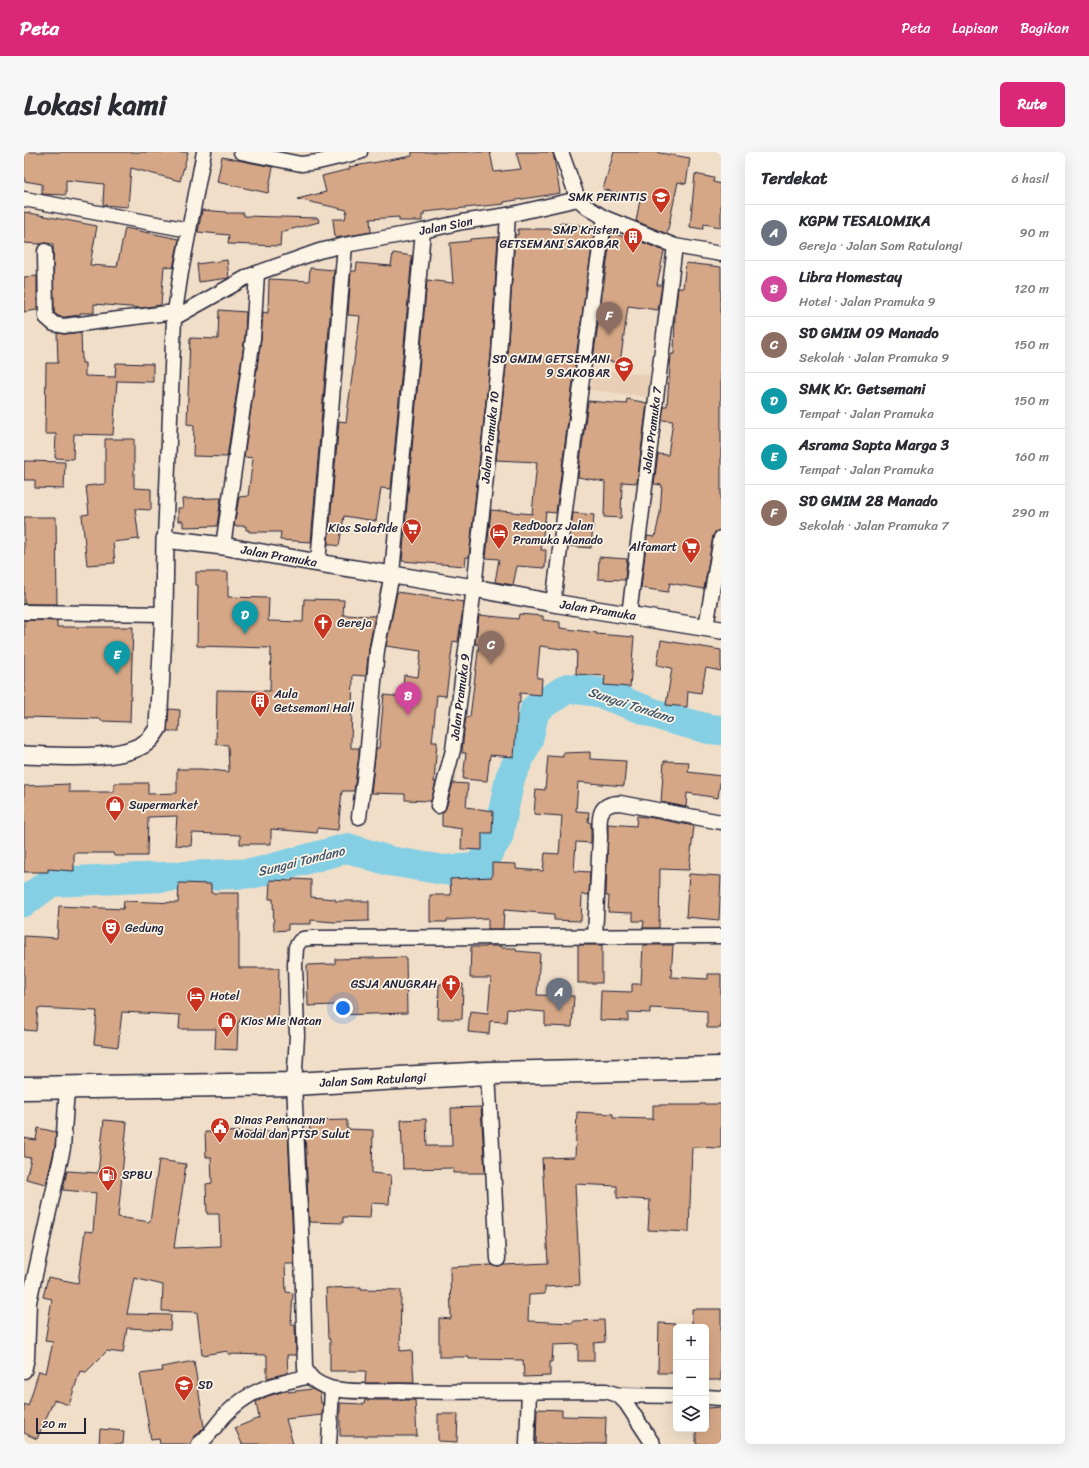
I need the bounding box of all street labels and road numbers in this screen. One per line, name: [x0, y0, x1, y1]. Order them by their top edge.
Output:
street label: Jalan Sion: [416, 210, 475, 242]
street label: Jalan Pramuka 7: [636, 385, 668, 475]
street label: Jalan Pramuka 10: [474, 389, 506, 485]
street label: Jalan Pramuka: [238, 538, 320, 574]
street label: Jalan Pramuka: [557, 593, 639, 627]
street label: Jalan Pramuka 9: [444, 652, 476, 743]
street label: Jalan Sam Ratulangi: [318, 1066, 428, 1094]

